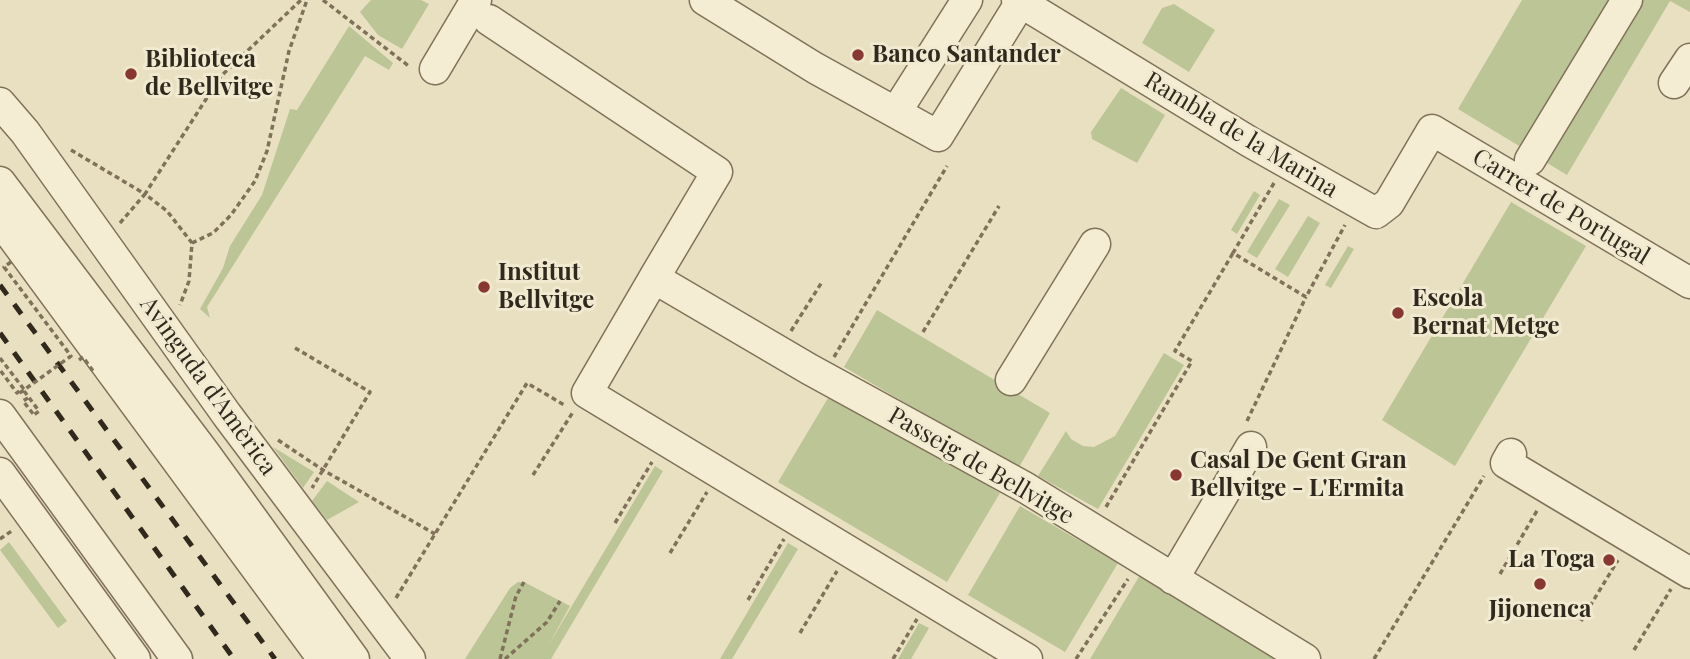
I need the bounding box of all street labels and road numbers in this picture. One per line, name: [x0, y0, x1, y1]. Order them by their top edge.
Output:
street label: Rambla de la Marina: [1139, 66, 1343, 204]
street label: Carrer de Portugal: [1467, 143, 1655, 271]
street label: Avinguda d'Amèrica: [134, 291, 282, 481]
street label: Passeig de Bellvitge: [883, 401, 1079, 531]

